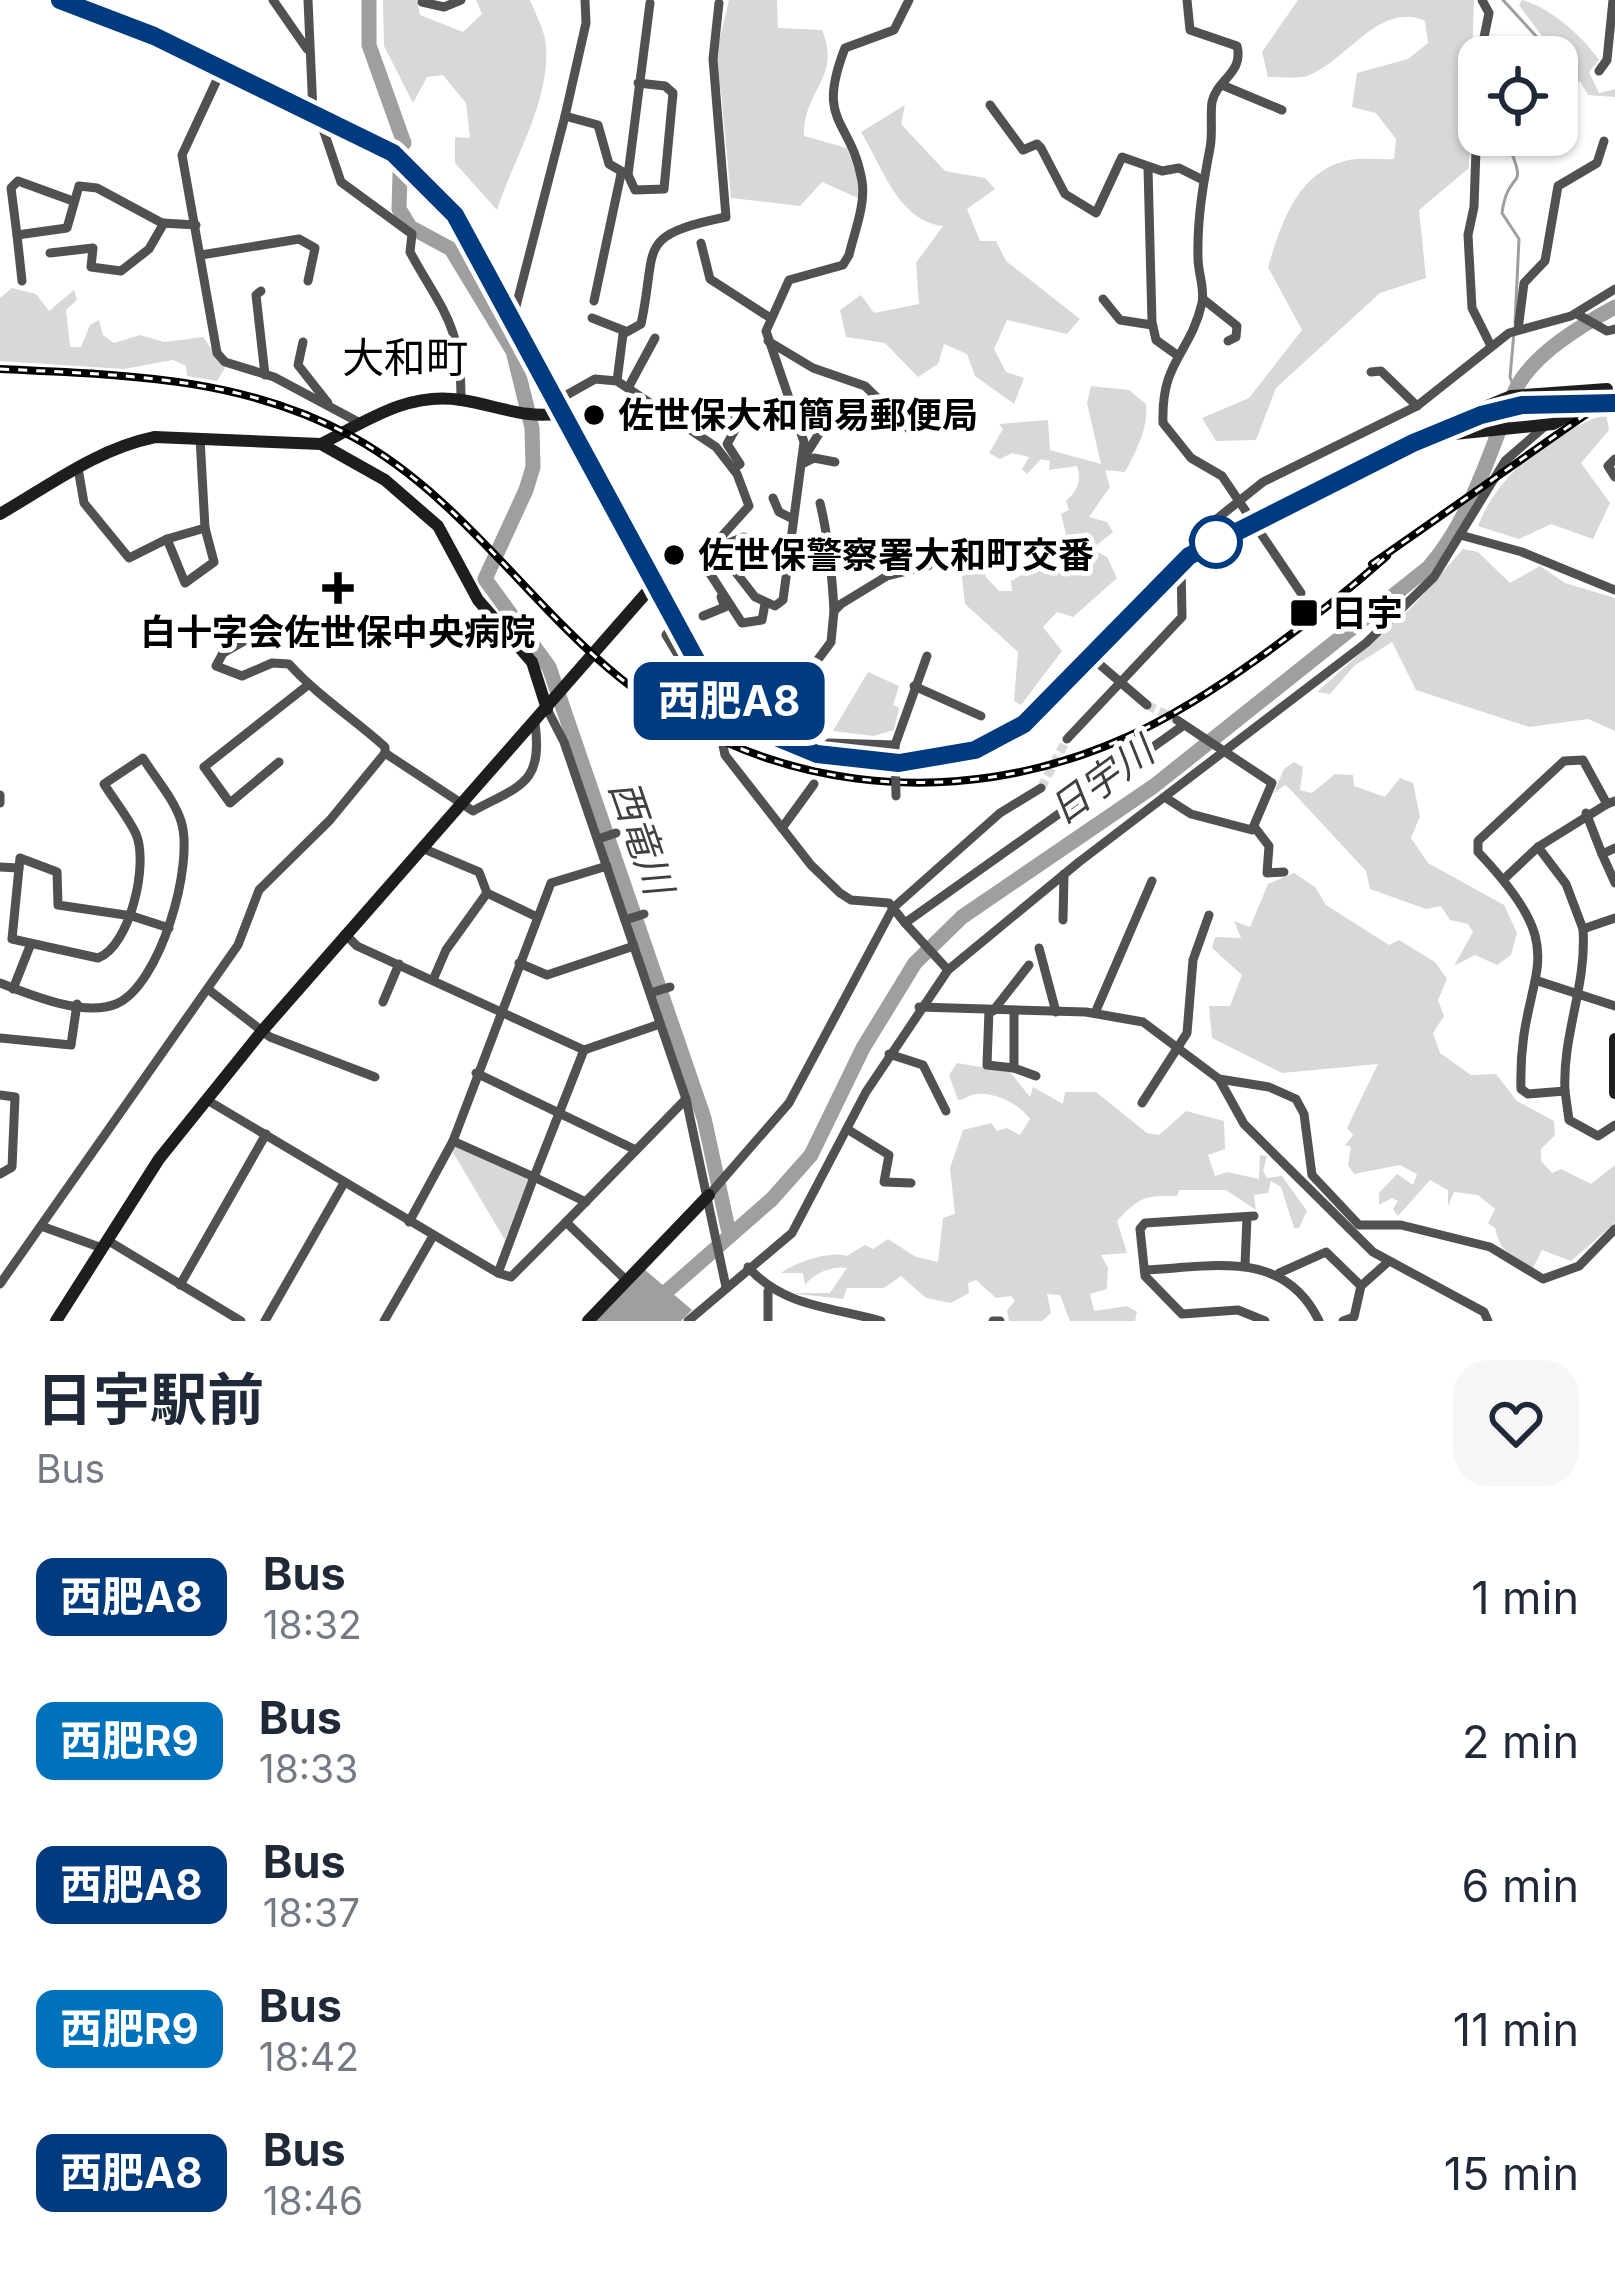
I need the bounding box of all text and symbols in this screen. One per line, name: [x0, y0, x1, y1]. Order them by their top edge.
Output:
map controls: [1458, 36, 1578, 156]
button: locate: [1458, 36, 1578, 156]
district label: 大和町: [342, 332, 468, 383]
place label: 佐世保大和簡易郵便局: [618, 393, 978, 437]
marker: 佐世保大和簡易郵便局: [581, 402, 607, 428]
unlabelled marker: [1191, 517, 1241, 567]
place label: 佐世保警察署大和町交番: [698, 533, 1094, 577]
marker: 佐世保警察署大和町交番: [661, 542, 687, 568]
marker: 白十字会佐世保中央病院: [322, 572, 354, 604]
place label: 日宇: [1331, 591, 1403, 635]
marker: 日宇: [1288, 597, 1320, 629]
place label: 白十字会佐世保中央病院: [140, 610, 536, 654]
line badge: 西肥A8: [645, 662, 813, 740]
text: 西肥A8: [658, 675, 800, 726]
water label: 日宇川: [1040, 724, 1165, 833]
water label: 西竜川: [601, 774, 685, 904]
button: heart: [1453, 1360, 1579, 1486]
text: 日宇駅前: [36, 1365, 264, 1434]
text: Bus: [36, 1445, 105, 1492]
text: Bus: [263, 1546, 346, 1601]
text: 1 min: [1471, 1570, 1579, 1625]
text: 西肥A8: [60, 1571, 203, 1622]
text: 18:32: [263, 1601, 362, 1648]
text: Bus: [259, 1690, 342, 1745]
text: 2 min: [1462, 1714, 1579, 1769]
text: 西肥R9: [60, 1715, 199, 1766]
text: 18:33: [259, 1745, 358, 1792]
text: Bus: [263, 1834, 346, 1889]
text: 6 min: [1462, 1858, 1579, 1913]
text: 西肥A8: [60, 1859, 203, 1910]
text: 18:37: [263, 1889, 360, 1936]
text: Bus: [259, 1978, 342, 2033]
text: 11 min: [1453, 2002, 1579, 2057]
text: 西肥R9: [60, 2003, 199, 2054]
text: 18:42: [259, 2033, 359, 2080]
text: Bus: [263, 2122, 346, 2177]
text: 15 min: [1444, 2146, 1579, 2201]
text: 西肥A8: [60, 2147, 203, 2198]
text: 18:46: [263, 2177, 363, 2224]

